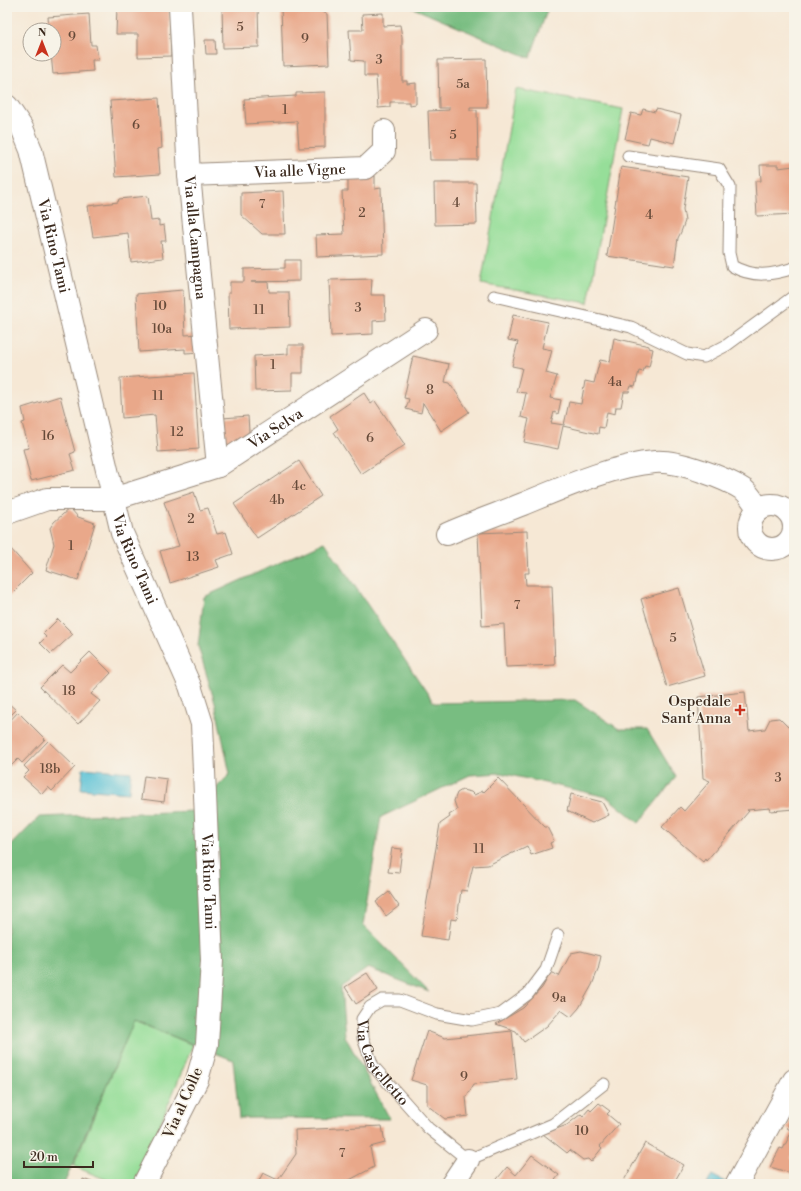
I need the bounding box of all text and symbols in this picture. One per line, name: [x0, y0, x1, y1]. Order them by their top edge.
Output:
house number: 5: [236, 19, 244, 35]
north arrow: [22, 22, 62, 62]
text: N: [38, 26, 47, 40]
house number: 9: [68, 29, 76, 45]
house number: 9: [301, 31, 309, 47]
house number: 3: [375, 52, 383, 68]
house number: 5a: [456, 76, 470, 92]
house number: 1: [282, 102, 288, 118]
house number: 6: [132, 117, 140, 133]
house number: 5: [449, 127, 457, 143]
street label: Via alle Vigne: [253, 159, 346, 182]
street label: Via alla Campagna: [180, 174, 211, 301]
house number: 4: [452, 195, 460, 211]
street label: Via Rino Tami: [33, 196, 74, 295]
house number: 7: [259, 196, 266, 212]
house number: 2: [358, 205, 366, 221]
house number: 4: [645, 207, 653, 223]
house number: 10: [153, 298, 167, 314]
house number: 3: [354, 300, 362, 316]
house number: 11: [253, 302, 265, 318]
house number: 10a: [152, 321, 173, 337]
house number: 1: [270, 357, 276, 373]
house number: 4a: [608, 374, 623, 390]
house number: 8: [426, 382, 434, 398]
house number: 11: [152, 388, 164, 404]
street label: Via Selva: [244, 404, 307, 454]
house number: 12: [170, 424, 184, 440]
house number: 16: [41, 428, 55, 444]
house number: 6: [366, 430, 374, 446]
house number: 4c: [292, 478, 307, 494]
house number: 4b: [269, 492, 285, 508]
street label: Via Rino Tami: [108, 511, 162, 608]
house number: 2: [187, 511, 195, 527]
house number: 1: [68, 538, 74, 554]
house number: 13: [187, 549, 199, 565]
house number: 7: [514, 597, 521, 613]
house number: 5: [669, 630, 677, 646]
house number: 18: [62, 683, 76, 699]
place label: Ospedale Sant'Anna: [661, 692, 731, 728]
marker: Ospedale Sant'Anna: [734, 704, 746, 716]
house number: 18b: [40, 761, 60, 777]
house number: 3: [774, 770, 782, 786]
street label: Via Rino Tami: [197, 832, 220, 930]
house number: 11: [473, 841, 485, 857]
house number: 9a: [552, 990, 567, 1006]
street label: Via Castelletto: [352, 1018, 413, 1110]
street label: Via al Colle: [158, 1065, 207, 1142]
house number: 9: [460, 1069, 468, 1085]
house number: 10: [575, 1123, 589, 1139]
scale bar: [24, 1143, 93, 1169]
house number: 7: [339, 1145, 346, 1161]
text: 20 m: [30, 1150, 58, 1165]

